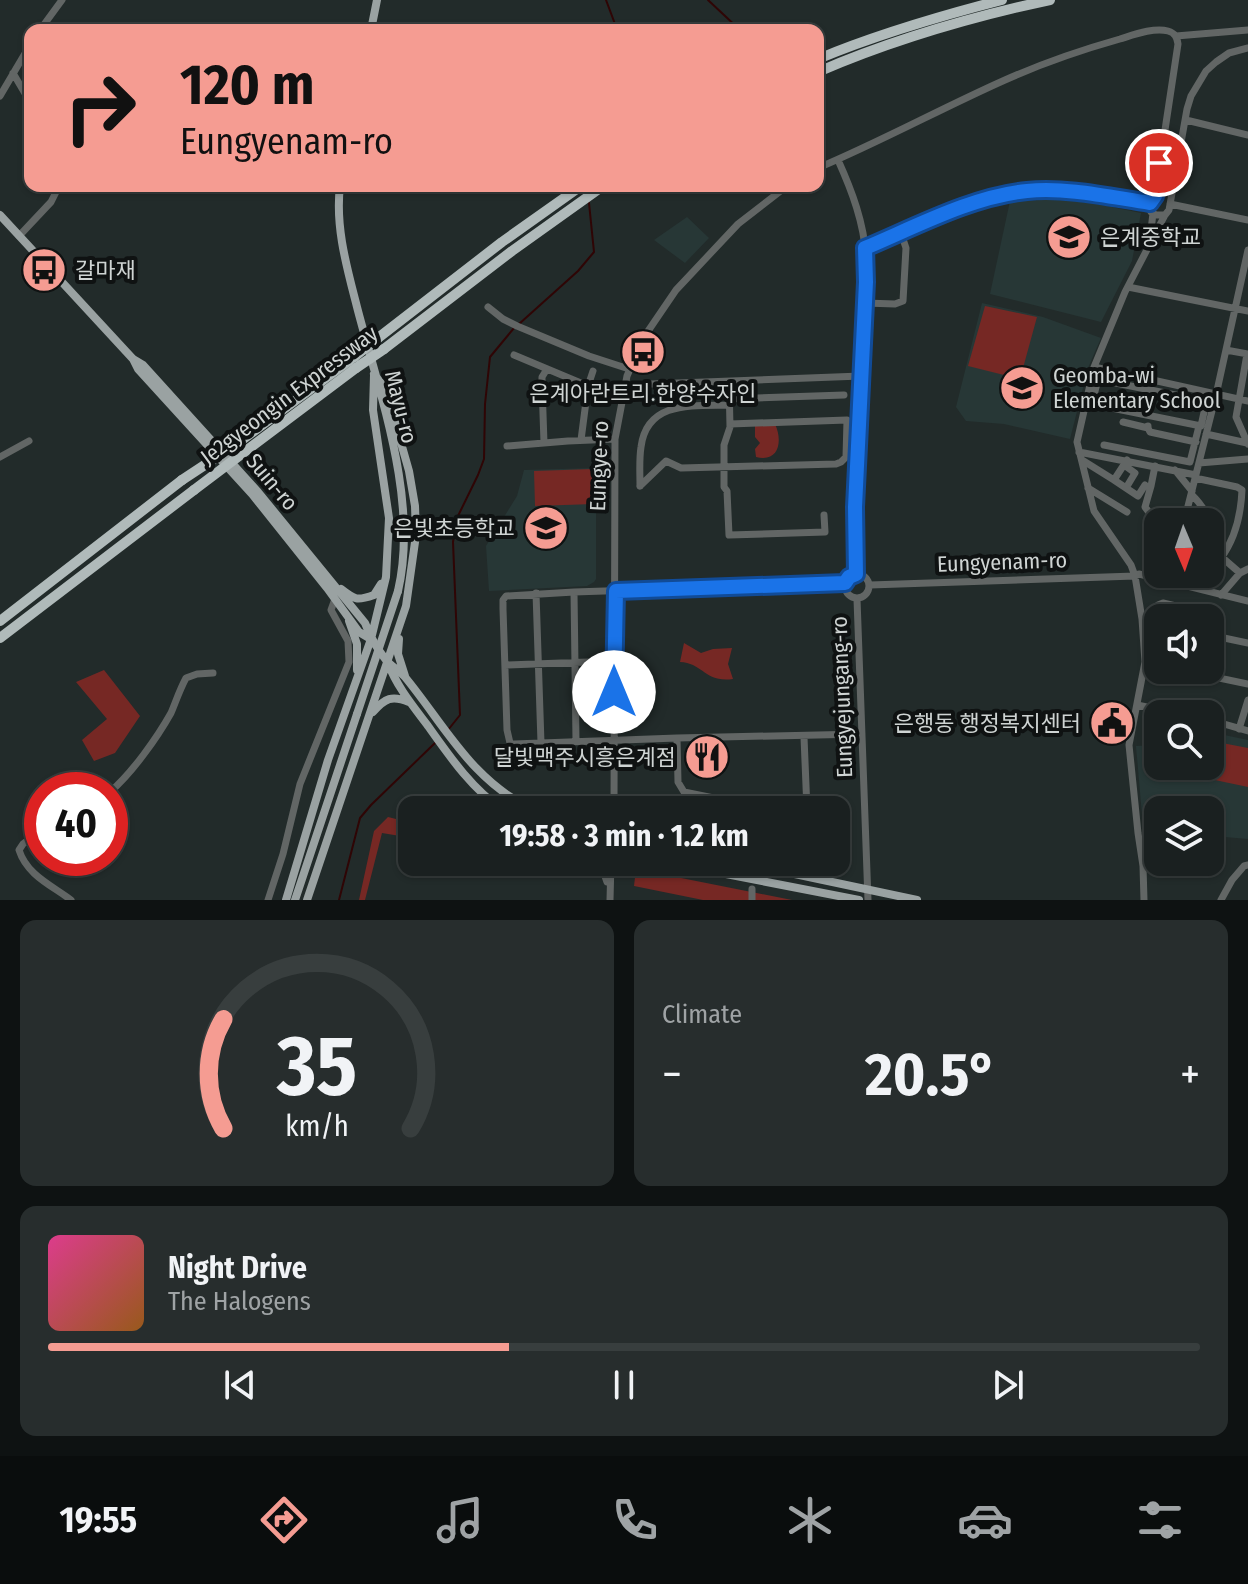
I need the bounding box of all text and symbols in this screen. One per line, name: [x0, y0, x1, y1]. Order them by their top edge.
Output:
text: 120 m: [180, 52, 315, 119]
icon: right: [48, 56, 152, 160]
text: Eungyenam-ro: [180, 120, 393, 164]
pin: [1125, 129, 1193, 197]
icon: arrive: [1137, 141, 1181, 185]
school or university icon: 은계중학교: [1045, 213, 1093, 261]
place label: 은계중학교: [1100, 224, 1201, 251]
bus stop icon: 갈마재: [20, 246, 68, 294]
place label: 갈마재: [75, 257, 136, 284]
street label: Je2gyeongin Expressway: [195, 319, 383, 470]
bus stop icon: 은계아란트리.한양수자인: [619, 328, 667, 376]
place label: Geomba-wi Elementary School: [1053, 362, 1221, 414]
school or university icon: Geomba-wi Elementary School: [998, 364, 1046, 412]
street label: Mayu-ro: [379, 368, 423, 446]
place label: 은계아란트리.한양수자인: [529, 380, 757, 407]
street label: Eungye-ro: [584, 420, 614, 512]
street label: Suin-ro: [240, 448, 304, 516]
school or university icon: 은빛초등학교: [522, 504, 570, 552]
north arrow: [1144, 508, 1224, 588]
map controls: [1144, 508, 1224, 876]
place label: 은빛초등학교: [394, 515, 515, 542]
street label: Eungyenam-ro: [937, 546, 1067, 578]
button: sound: [1144, 604, 1224, 684]
street label: Eungyejungang-ro: [826, 616, 858, 778]
position arrow: [572, 650, 656, 734]
public building icon: 은행동 행정복지센터: [1088, 699, 1136, 747]
button: search: [1144, 700, 1224, 780]
place label: 은행동 행정복지센터: [894, 710, 1081, 737]
restaurant icon: 달빛맥주시흥은계점: [683, 733, 731, 781]
place label: 달빛맥주시흥은계점: [494, 744, 676, 771]
speed limit sign: 40: [24, 772, 128, 876]
button: layers: [1144, 796, 1224, 876]
text: 19:58 · 3 min · 1.2 km: [499, 818, 749, 854]
text: Climate: [662, 999, 742, 1030]
text: 35: [276, 1017, 357, 1117]
text: 20.5°: [865, 1039, 997, 1111]
text: −: [662, 1048, 682, 1101]
text: +: [1180, 1048, 1200, 1101]
text: km/h: [285, 1109, 349, 1144]
text: Night Drive: [168, 1250, 307, 1286]
text: The Halogens: [168, 1286, 311, 1317]
icon: previous: [218, 1363, 262, 1407]
icon: pause: [602, 1363, 646, 1407]
icon: next: [986, 1363, 1030, 1407]
icon: directions: [256, 1492, 312, 1548]
icon: music: [432, 1492, 488, 1548]
icon: phone: [607, 1492, 663, 1548]
icon: climate: [782, 1492, 838, 1548]
icon: car: [957, 1492, 1013, 1548]
icon: filters: [1132, 1492, 1188, 1548]
text: 19:55: [60, 1498, 137, 1542]

